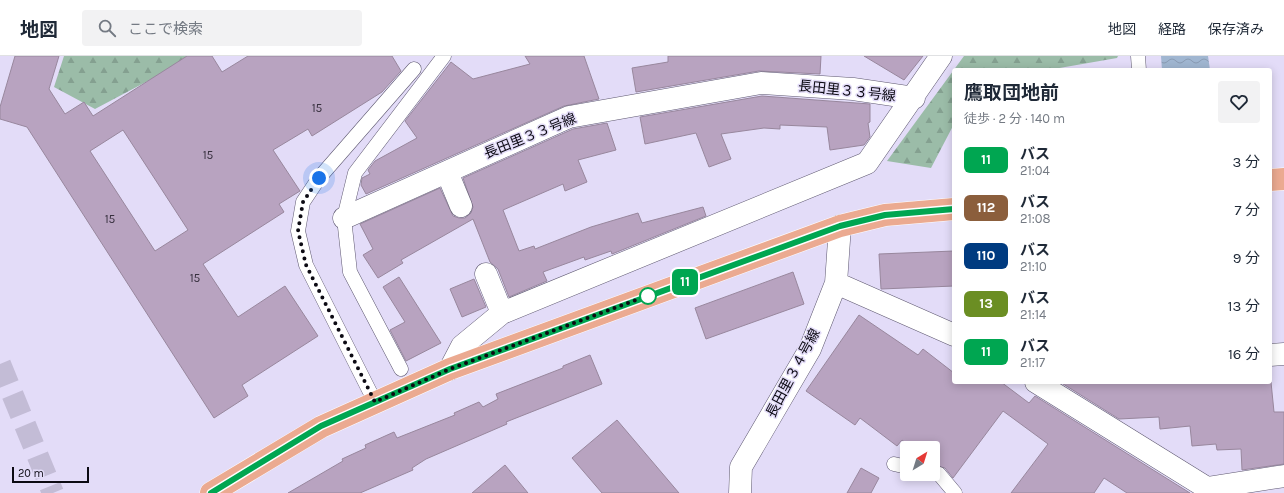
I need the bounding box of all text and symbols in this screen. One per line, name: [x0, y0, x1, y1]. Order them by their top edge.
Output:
search box: [82, 10, 362, 46]
icon: search: [96, 17, 118, 39]
text: 地図: [20, 19, 58, 41]
text: ここで検索: [128, 20, 203, 38]
text: 地図: [1108, 21, 1136, 38]
text: 経路: [1158, 21, 1186, 38]
text: 保存済み: [1208, 21, 1264, 38]
street label: 長田里３３号線: [797, 77, 897, 105]
button: heart: [1218, 81, 1260, 123]
text: 鷹取団地前: [964, 82, 1059, 104]
house number: 15: [312, 101, 323, 115]
street label: 長田里３３号線: [481, 110, 579, 162]
text: 徒歩 · 2 分 · 140 m: [964, 111, 1065, 126]
text: バス: [1020, 145, 1050, 163]
house number: 15: [203, 148, 214, 162]
text: 11: [981, 151, 991, 168]
text: 3 分: [1233, 153, 1260, 171]
text: 21:04: [1020, 163, 1050, 178]
your location: [309, 168, 329, 188]
text: バス: [1020, 193, 1050, 211]
text: 112: [977, 199, 995, 216]
text: 7 分: [1234, 201, 1260, 219]
text: 21:08: [1020, 211, 1051, 226]
house number: 15: [105, 212, 116, 226]
text: バス: [1020, 241, 1050, 259]
text: 110: [977, 247, 995, 264]
text: 9 分: [1233, 249, 1260, 267]
text: 21:10: [1020, 259, 1047, 274]
line badge: 11: [667, 269, 703, 295]
house number: 15: [190, 271, 201, 285]
text: 11: [680, 273, 690, 290]
unlabelled marker: [639, 287, 657, 305]
text: バス: [1020, 289, 1050, 307]
text: 13: [979, 295, 993, 312]
text: 13 分: [1228, 297, 1260, 315]
text: 21:14: [1020, 307, 1046, 322]
street label: 長田里３４号線: [762, 326, 824, 420]
text: バス: [1020, 337, 1050, 355]
text: 11: [981, 343, 991, 360]
text: 16 分: [1228, 345, 1260, 363]
text: 21:17: [1020, 355, 1045, 370]
north arrow: [900, 441, 940, 481]
map controls: [900, 441, 940, 481]
scale bar: [12, 465, 89, 484]
text: 20 m: [18, 467, 44, 480]

